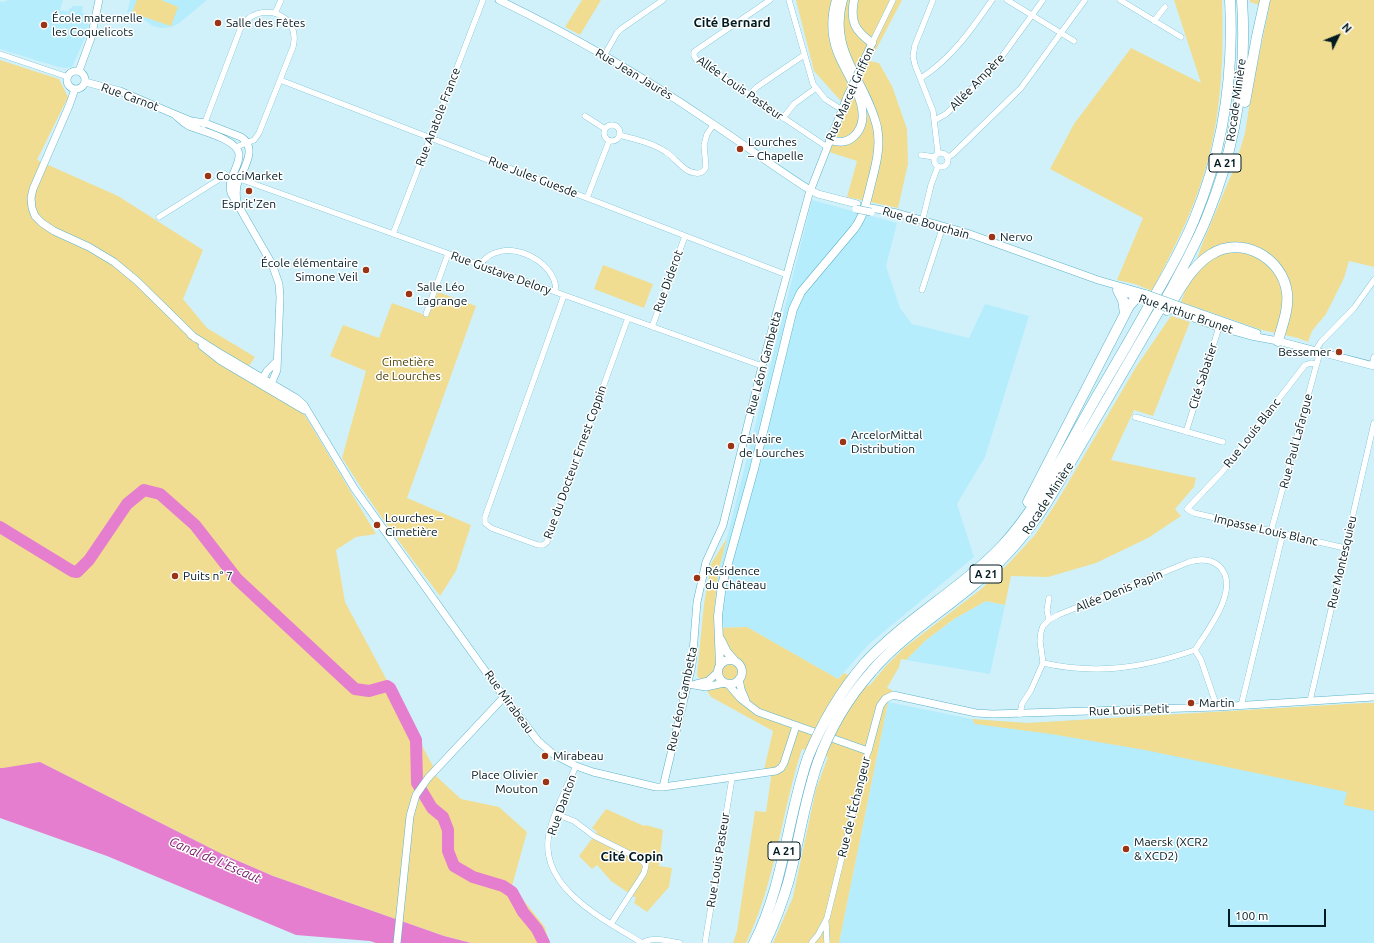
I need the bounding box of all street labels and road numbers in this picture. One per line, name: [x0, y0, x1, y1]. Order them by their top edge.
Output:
street label: Rue Jean Jaurès: [593, 45, 675, 103]
street label: Rue Marcel Griffon: [823, 45, 877, 143]
street label: Allée Ampère: [946, 51, 1008, 113]
street label: Allée Louis Pasteur: [694, 53, 786, 123]
street label: Rocade Minière: [1223, 58, 1249, 142]
street label: Rue Anatole France: [413, 66, 463, 168]
street label: Rue Carnot: [99, 80, 161, 114]
street label: Rue Jules Guesde: [486, 153, 580, 201]
road number: A 21: [1209, 154, 1241, 172]
street label: Rue de Bouchain: [881, 204, 971, 242]
street label: Rue Gustave Delory: [449, 248, 553, 298]
street label: Rue Diderot: [650, 248, 686, 314]
street label: Rue Arthur Brunet: [1137, 291, 1235, 337]
street label: Rue Léon Gambetta: [743, 310, 785, 416]
street label: Cité Sabatier: [1186, 341, 1220, 411]
street label: Rue du Docteur Ernest Coppin: [540, 383, 610, 541]
street label: Rue Paul Lafargue: [1276, 392, 1316, 490]
street label: Rue Louis Blanc: [1220, 395, 1284, 471]
street label: Rocade Minière: [1019, 459, 1077, 537]
street label: Impasse Louis Blanc: [1212, 511, 1320, 549]
street label: Rue Montesquieu: [1324, 514, 1360, 610]
road number: A 21: [970, 565, 1002, 583]
street label: Allée Denis Papin: [1073, 567, 1165, 615]
street label: Rue Léon Gambetta: [664, 645, 700, 753]
street label: Rue Mirabeau: [481, 668, 537, 736]
street label: Rue Louis Petit: [1089, 701, 1169, 719]
street label: Rue de l'Échangeur: [835, 755, 873, 859]
street label: Rue Danton: [544, 773, 580, 837]
street label: Rue Louis Pasteur: [703, 812, 733, 908]
road number: A 21: [768, 842, 800, 860]

